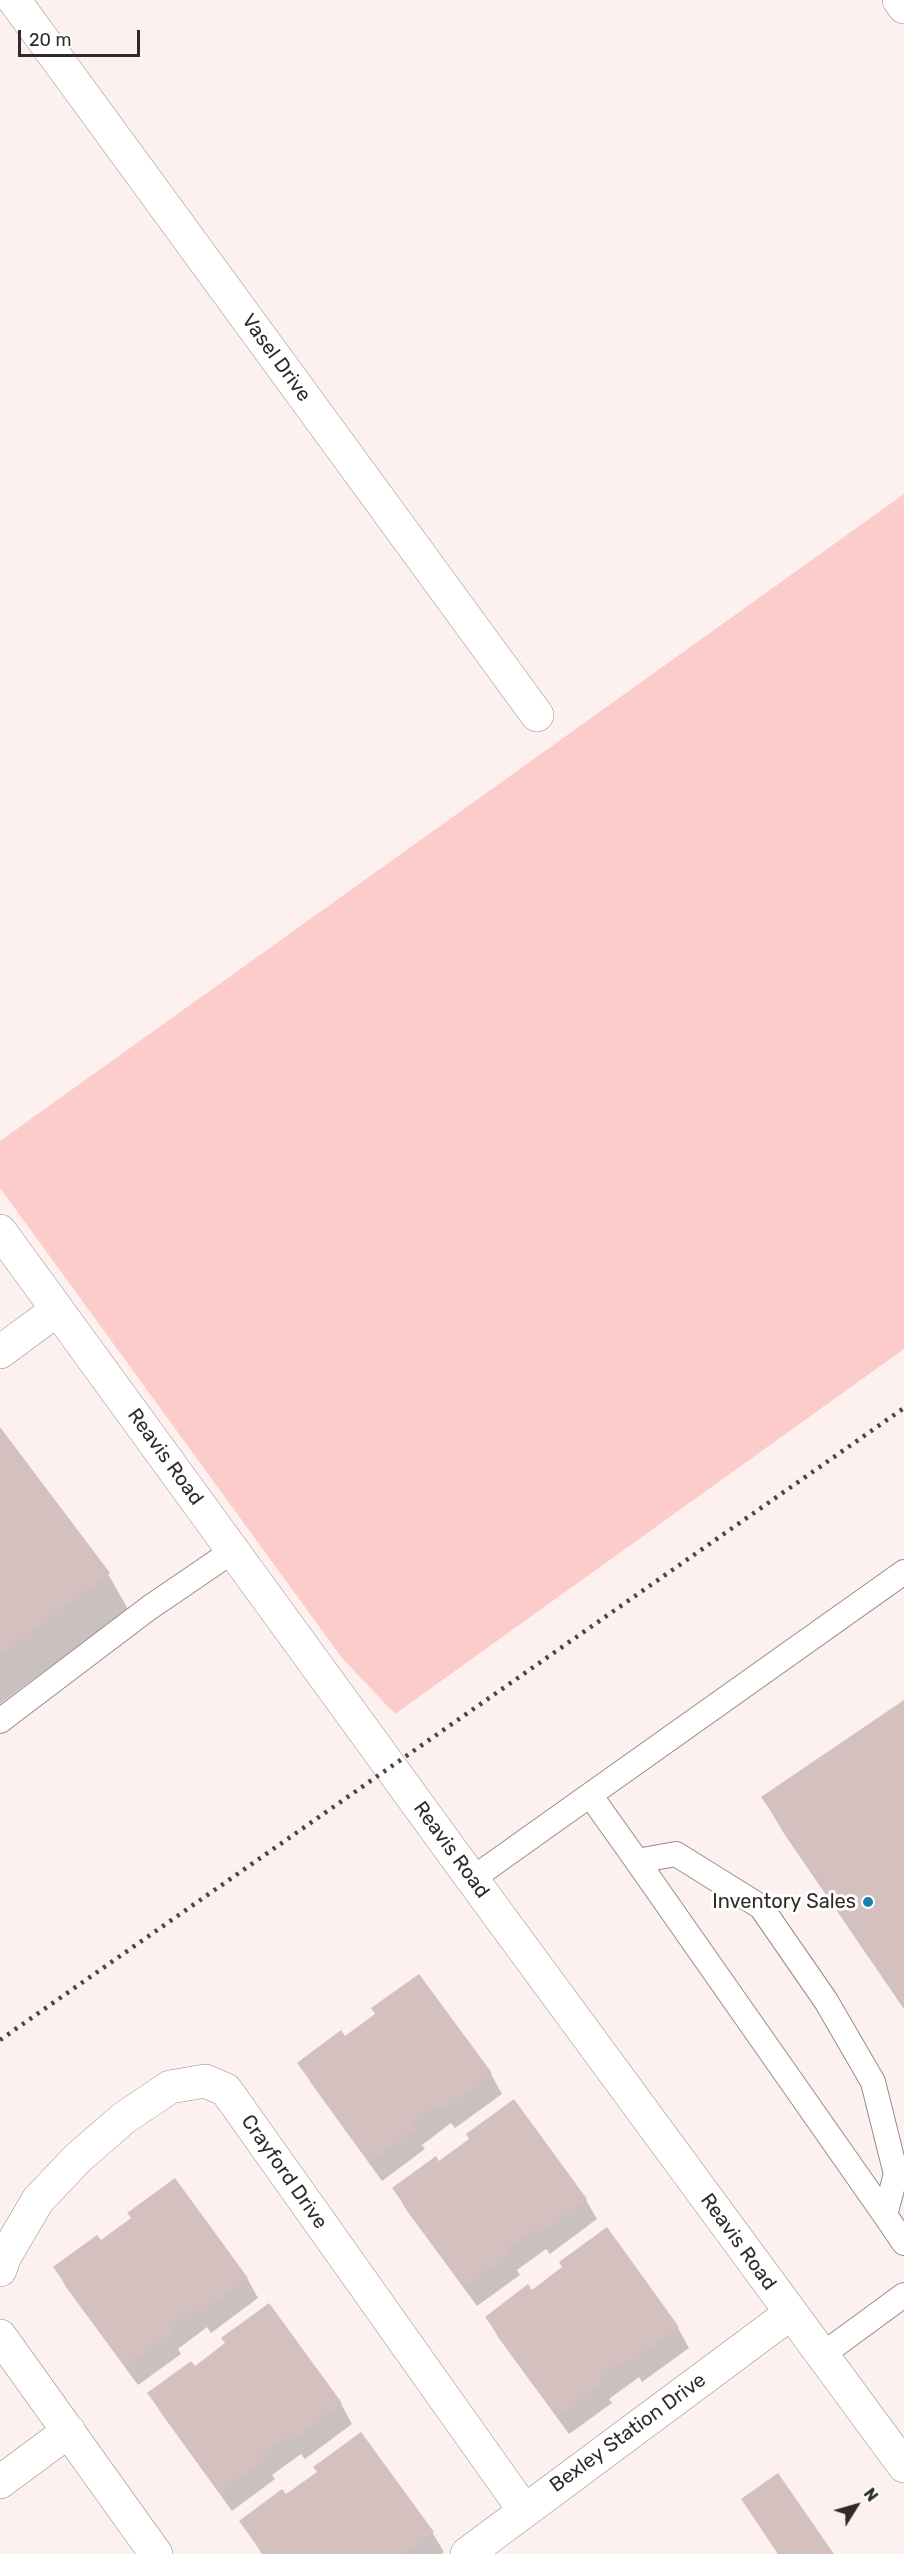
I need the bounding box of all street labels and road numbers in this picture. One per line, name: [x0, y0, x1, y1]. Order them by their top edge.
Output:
street label: Vasel Drive: [236, 310, 316, 406]
street label: Reavis Road: [122, 1404, 208, 1510]
street label: Reavis Road: [408, 1797, 494, 1903]
street label: Crayford Drive: [236, 2110, 332, 2234]
street label: Reavis Road: [695, 2189, 781, 2295]
street label: Bexley Station Drive: [545, 2368, 711, 2498]

